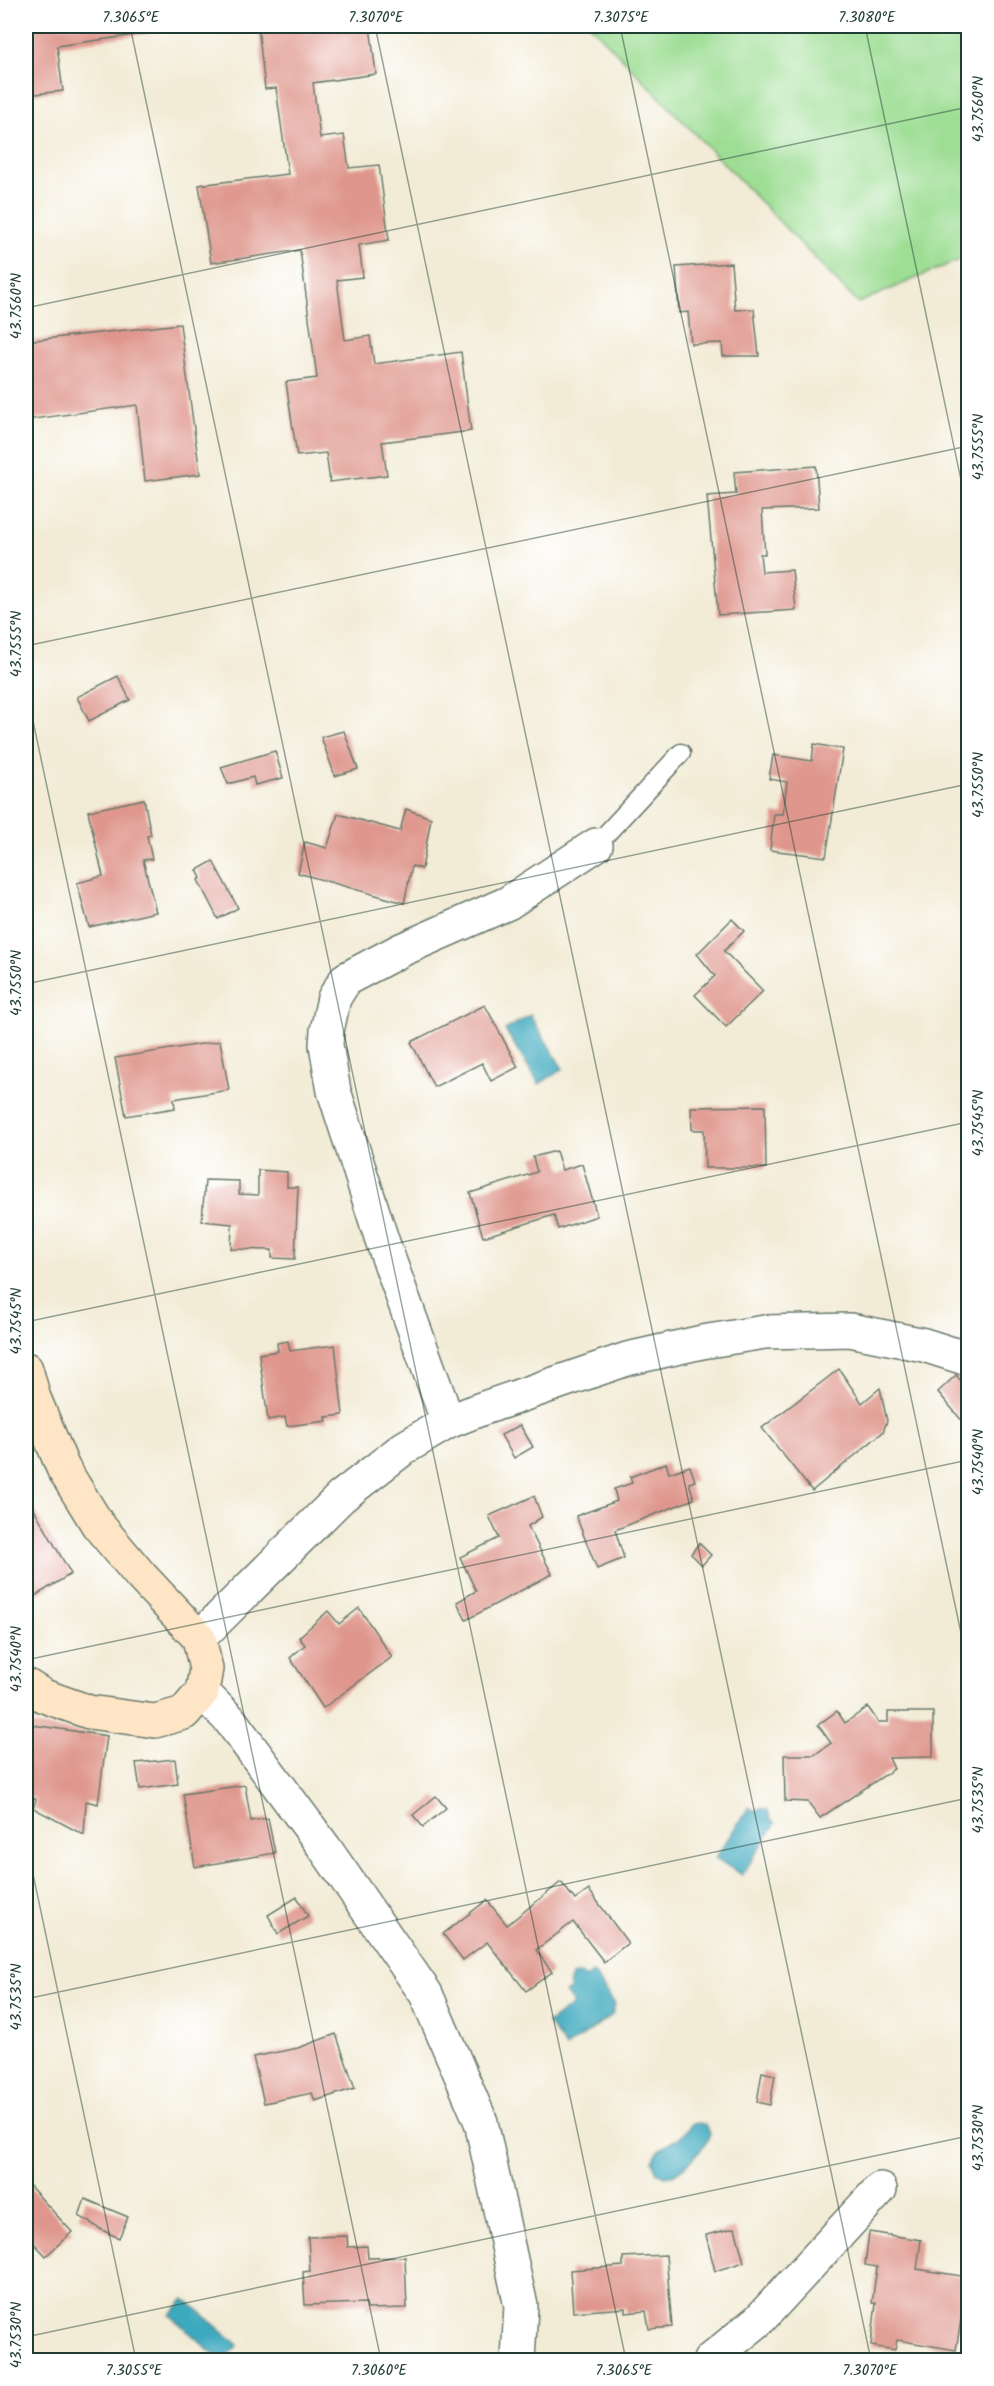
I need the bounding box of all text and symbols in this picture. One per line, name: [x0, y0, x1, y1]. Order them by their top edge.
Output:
text: 7.3065°E: [103, 6, 161, 30]
text: 7.3070°E: [349, 6, 405, 30]
text: 7.3075°E: [593, 6, 650, 30]
text: 7.3080°E: [839, 6, 897, 30]
text: 43.7560°N: [967, 76, 991, 142]
text: 43.7560°N: [5, 273, 29, 339]
text: 43.7555°N: [967, 414, 991, 480]
text: 43.7555°N: [5, 611, 29, 677]
text: 43.7550°N: [967, 752, 991, 818]
text: 43.7550°N: [5, 950, 29, 1016]
text: 43.7545°N: [967, 1090, 991, 1156]
text: 43.7545°N: [5, 1288, 29, 1354]
text: 43.7540°N: [967, 1429, 991, 1495]
text: 43.7540°N: [5, 1626, 29, 1692]
text: 43.7535°N: [967, 1766, 991, 1834]
text: 43.7535°N: [5, 1963, 29, 2031]
text: 43.7530°N: [967, 2105, 991, 2171]
text: 43.7530°N: [5, 2302, 29, 2368]
text: 7.3055°E: [106, 2359, 163, 2383]
text: 7.3060°E: [351, 2359, 408, 2383]
text: 7.3065°E: [596, 2359, 654, 2383]
text: 7.3070°E: [843, 2359, 899, 2383]

